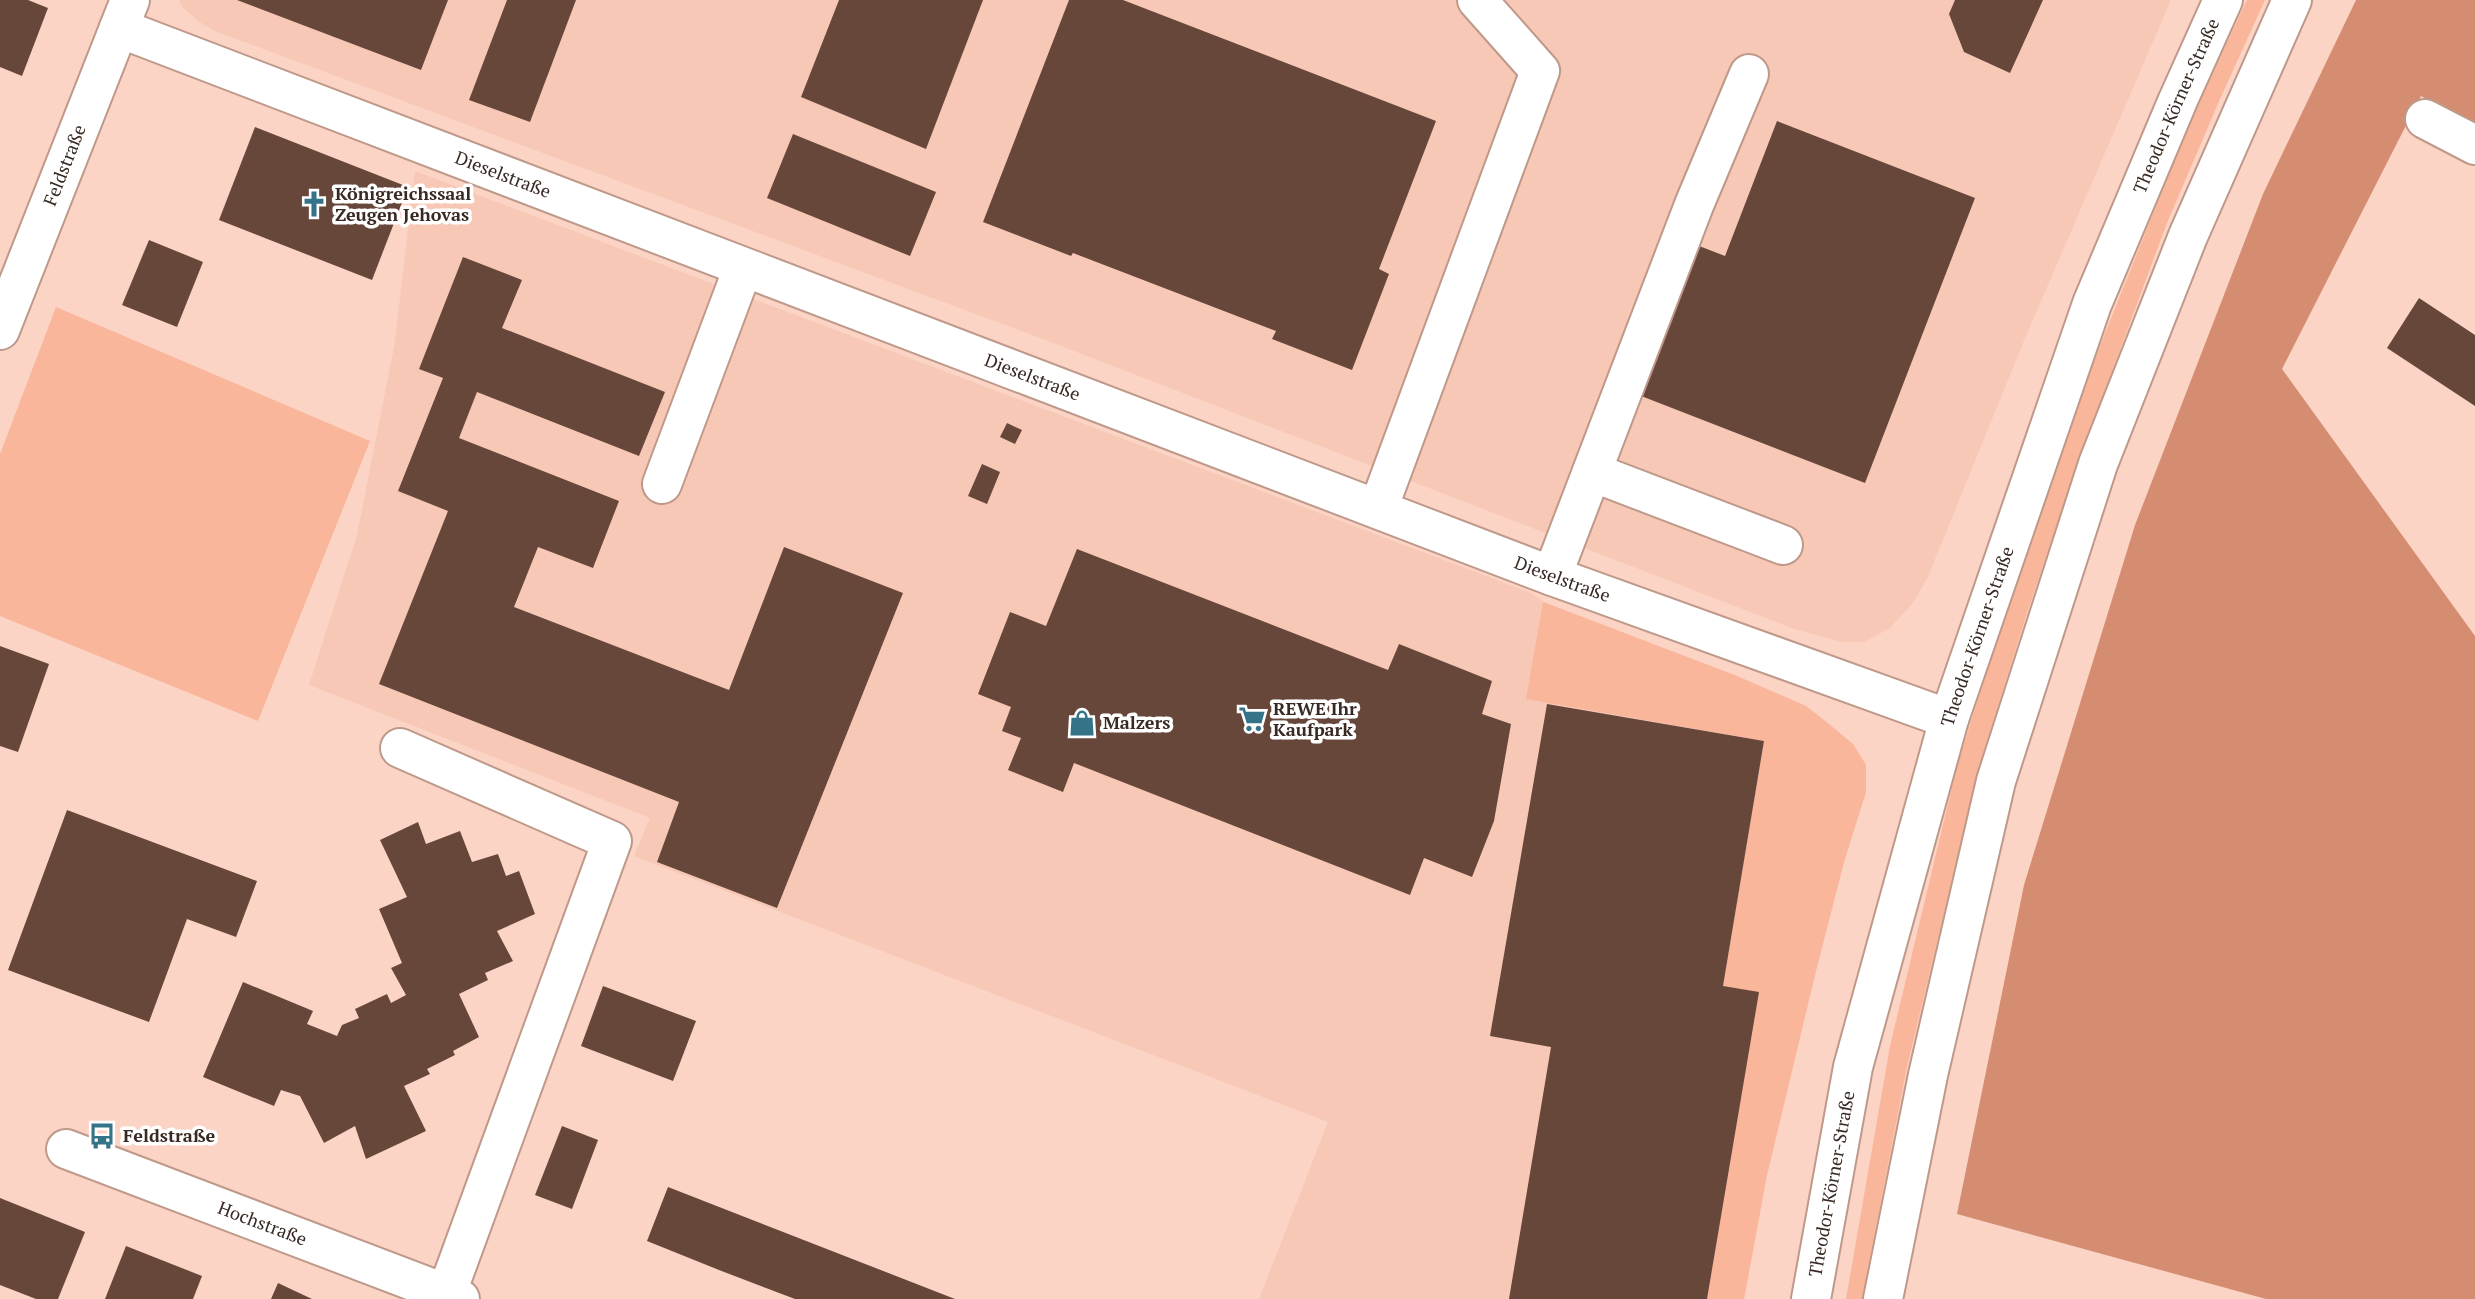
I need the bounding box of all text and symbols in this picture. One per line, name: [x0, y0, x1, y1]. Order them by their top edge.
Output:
street label: Theodor-Körner-Straße: [2127, 14, 2224, 197]
street label: Feldstraße: [37, 121, 91, 209]
street label: Dieselstraße: [452, 145, 554, 203]
place label: Königreichssaal Zeugen Jehovas: [335, 181, 471, 226]
church icon: Königreichssaal Zeugen Jehovas: [299, 189, 329, 219]
street label: Dieselstraße: [982, 347, 1084, 406]
street label: Theodor-Körner-Straße: [1935, 543, 2019, 729]
street label: Dieselstraße: [1511, 550, 1614, 607]
place label: REWE Ihr Kaufpark: [1273, 696, 1357, 741]
supermarket icon: REWE Ihr Kaufpark: [1237, 704, 1267, 734]
shop icon: Malzers: [1067, 708, 1097, 738]
place label: Malzers: [1103, 710, 1170, 734]
street label: Theodor-Körner-Straße: [1802, 1089, 1859, 1279]
bus stop icon: Feldstraße: [87, 1121, 117, 1151]
place label: Feldstraße: [123, 1123, 215, 1147]
street label: Hochstraße: [215, 1195, 310, 1251]

